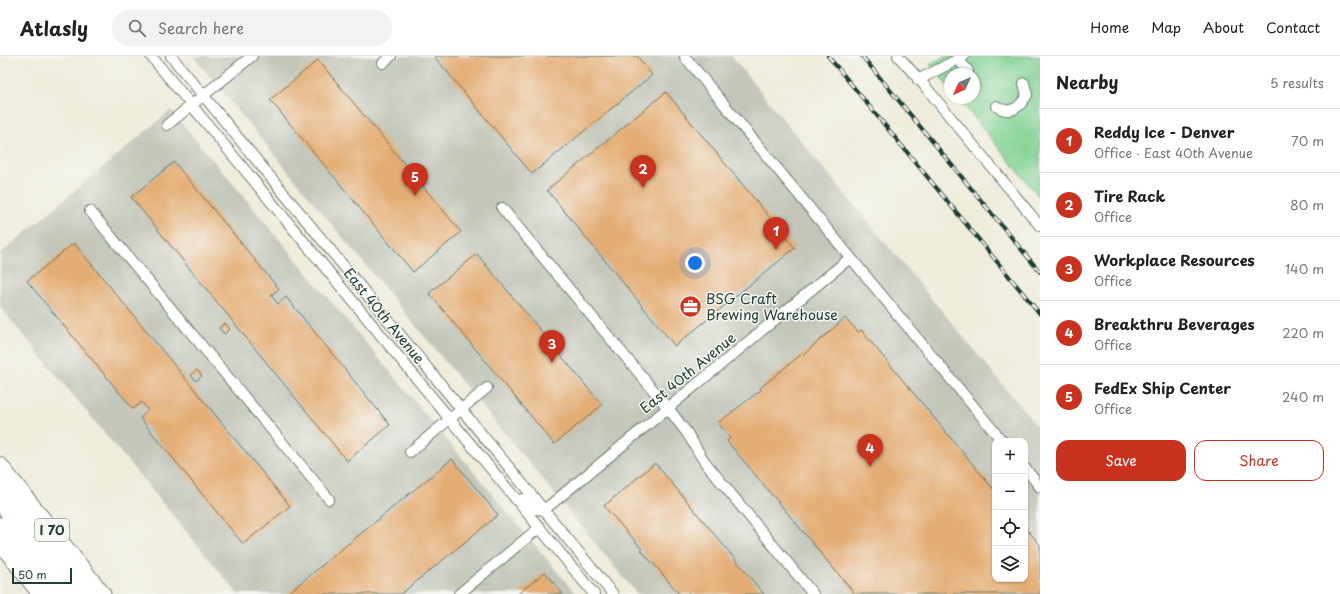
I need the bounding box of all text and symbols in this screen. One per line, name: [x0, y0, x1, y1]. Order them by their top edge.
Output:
search box: [112, 10, 392, 46]
text: Atlasly: [20, 14, 88, 42]
text: Search here: [158, 16, 244, 39]
icon: search: [126, 17, 148, 39]
text: Home: [1090, 17, 1129, 38]
text: Map: [1151, 17, 1181, 38]
text: About: [1203, 17, 1244, 38]
text: Contact: [1266, 17, 1320, 38]
north arrow: [944, 68, 980, 104]
text: Nearby: [1056, 69, 1118, 95]
text: 5 results: [1270, 73, 1324, 92]
text: Reddy Ice - Denver: [1094, 120, 1234, 143]
text: 1: [1066, 131, 1072, 150]
text: 70 m: [1291, 131, 1324, 150]
text: Office · East 40th Avenue: [1094, 143, 1253, 162]
pin: 2: [630, 155, 656, 188]
pin: 5: [402, 163, 428, 196]
text: Tire Rack: [1094, 184, 1166, 207]
text: 2: [1064, 195, 1074, 214]
text: 80 m: [1290, 195, 1324, 214]
text: Office: [1094, 207, 1132, 226]
pin: 1: [763, 217, 789, 250]
text: Workplace Resources: [1094, 248, 1255, 271]
your location: [685, 253, 705, 273]
text: 3: [1065, 259, 1073, 278]
text: 140 m: [1285, 259, 1324, 278]
street label: East 40th Avenue: [339, 263, 430, 368]
text: Office: [1094, 271, 1132, 290]
place label: BSG Craft Brewing Warehouse: [706, 288, 838, 325]
office icon: BSG Craft Brewing Warehouse: [677, 294, 703, 320]
text: Breakthru Beverages: [1094, 312, 1255, 335]
text: 4: [1065, 323, 1073, 342]
text: 220 m: [1282, 323, 1324, 342]
street label: East 40th Avenue: [635, 327, 740, 418]
pin: 3: [539, 330, 565, 363]
text: Office: [1094, 335, 1132, 354]
text: FedEx Ship Center: [1094, 376, 1231, 399]
text: 5: [1065, 387, 1073, 406]
text: 240 m: [1282, 387, 1324, 406]
text: Office: [1094, 399, 1132, 418]
pin: 4: [857, 434, 883, 467]
map controls: [992, 438, 1028, 582]
button: +: [992, 438, 1028, 474]
button: Save: [1056, 440, 1186, 481]
button: Share: [1194, 440, 1324, 481]
button: −: [992, 474, 1028, 510]
button: locate: [992, 510, 1028, 546]
road number: I 70: [35, 519, 69, 541]
button: layers: [992, 546, 1028, 582]
scale bar: [12, 566, 72, 585]
text: 50 m: [18, 566, 47, 583]

